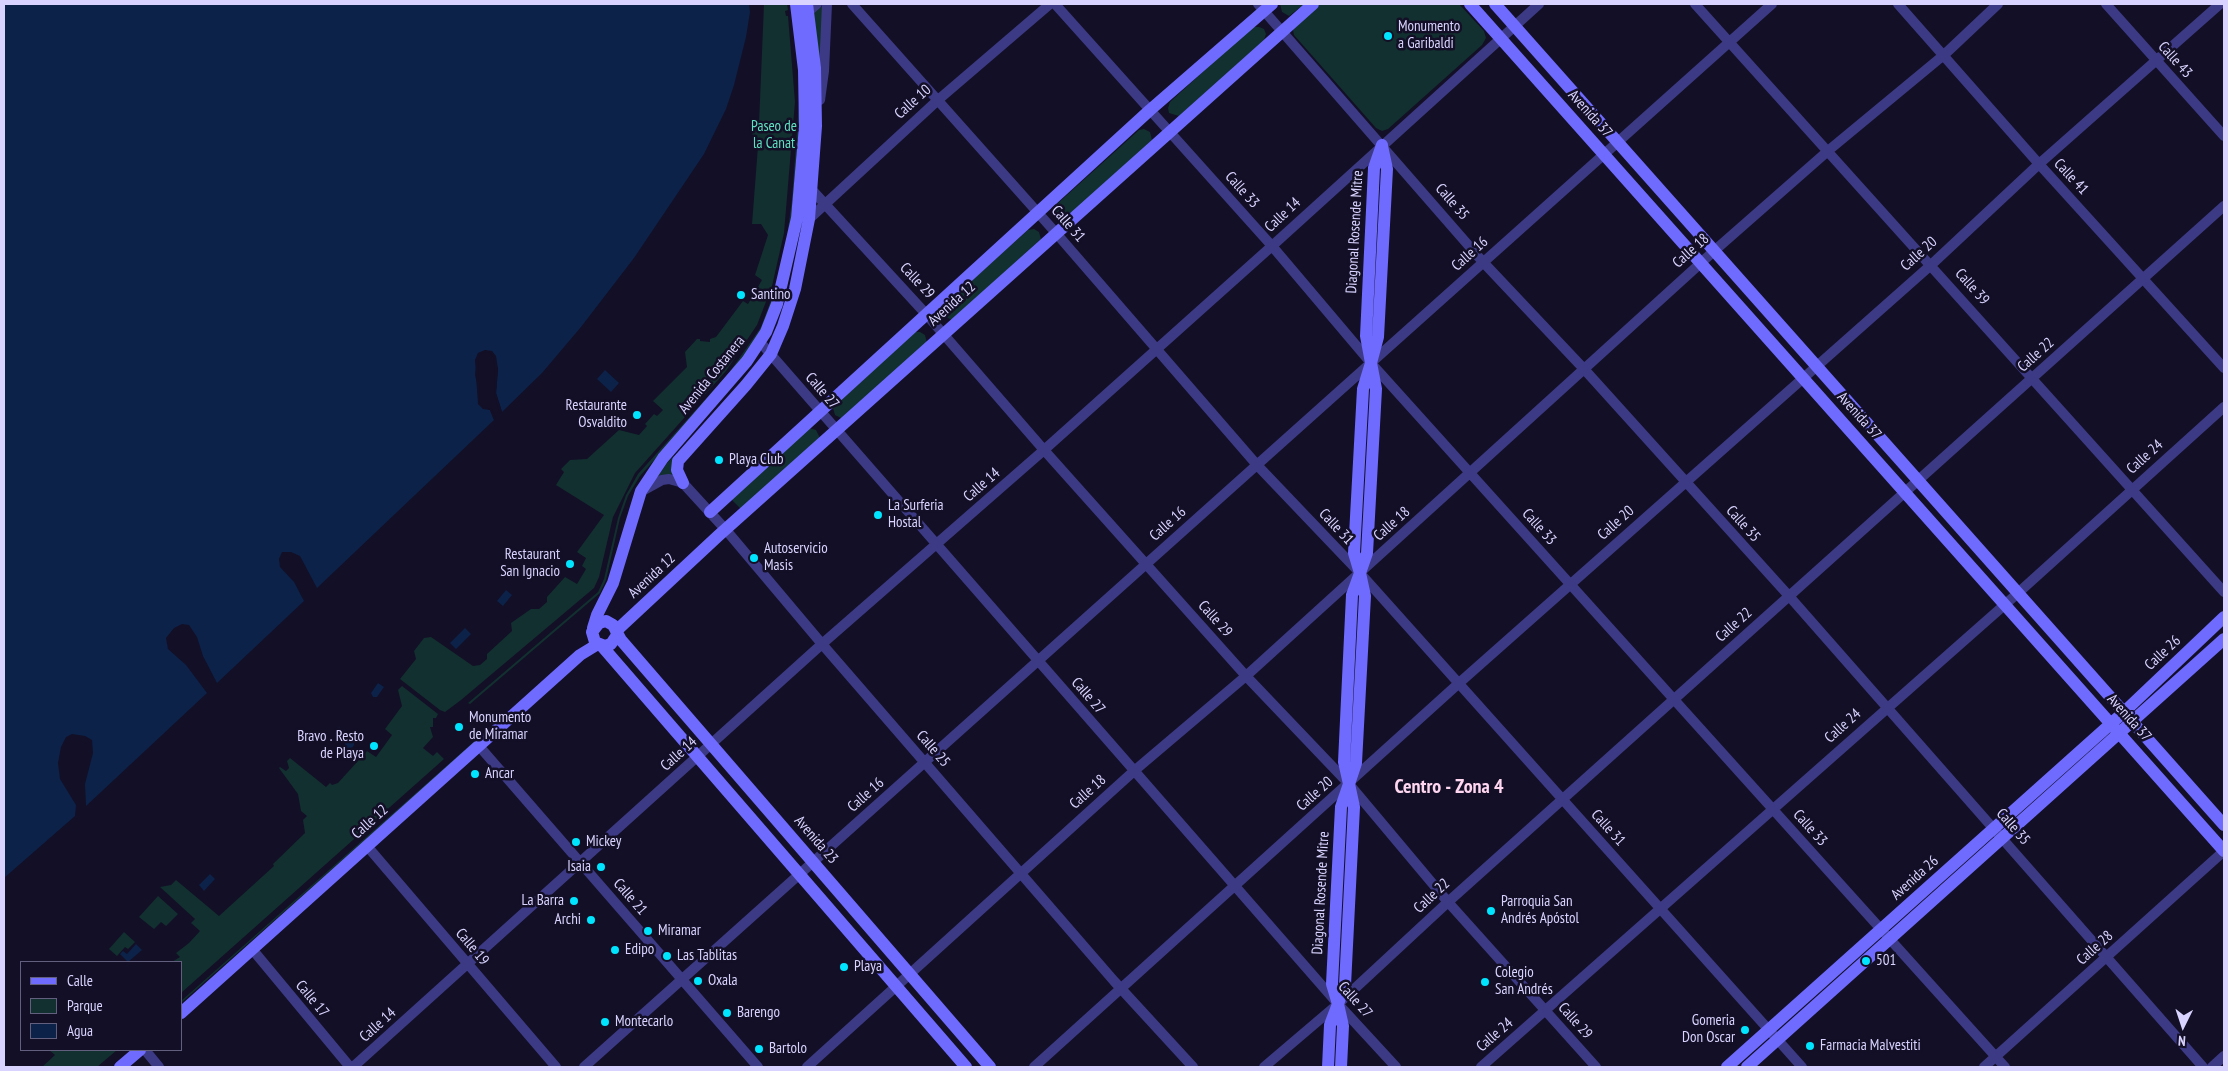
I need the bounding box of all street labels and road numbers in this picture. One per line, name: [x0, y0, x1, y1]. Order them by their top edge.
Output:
street label: Calle 43: [2154, 38, 2196, 82]
street label: Calle 10: [891, 81, 935, 123]
street label: Avenida 37: [1564, 87, 1616, 141]
street label: Calle 41: [2050, 155, 2092, 199]
street label: Calle 33: [1221, 168, 1263, 212]
street label: Diagonal Rosende Mitre: [1343, 170, 1367, 294]
street label: Calle 35: [1431, 180, 1473, 224]
street label: Calle 14: [1261, 194, 1305, 236]
street label: Calle 31: [1047, 202, 1089, 246]
street label: Calle 18: [1669, 230, 1713, 272]
street label: Calle 16: [1448, 233, 1492, 275]
street label: Calle 20: [1897, 233, 1941, 275]
street label: Calle 29: [896, 259, 938, 303]
street label: Calle 39: [1951, 265, 1993, 309]
street label: Avenida 12: [925, 278, 979, 330]
street label: Avenida Costanera: [675, 332, 749, 418]
street label: Calle 22: [2014, 334, 2058, 376]
street label: Calle 27: [801, 369, 843, 413]
street label: Avenida 37: [1833, 389, 1885, 443]
street label: Calle 24: [2123, 436, 2167, 478]
street label: Calle 14: [960, 464, 1004, 506]
street label: Calle 20: [1594, 502, 1638, 544]
street label: Calle 35: [1722, 502, 1764, 546]
street label: Calle 16: [1146, 503, 1190, 545]
street label: Calle 18: [1370, 503, 1414, 545]
street label: Calle 31: [1315, 505, 1357, 549]
street label: Calle 33: [1518, 505, 1560, 549]
street label: Avenida 12: [625, 550, 679, 602]
street label: Calle 29: [1194, 597, 1236, 641]
street label: Calle 22: [1712, 604, 1756, 646]
street label: Calle 26: [2141, 632, 2185, 674]
street label: Calle 27: [1067, 674, 1109, 718]
street label: Avenida 37: [2103, 691, 2155, 745]
street label: Calle 24: [1821, 705, 1865, 747]
street label: Calle 25: [912, 727, 954, 771]
street label: Calle 14: [657, 733, 701, 775]
street label: Calle 18: [1066, 771, 1110, 813]
street label: Calle 20: [1293, 773, 1337, 815]
street label: Calle 16: [844, 774, 888, 816]
street label: Calle 12: [348, 801, 392, 843]
street label: Calle 35: [1992, 805, 2034, 849]
street label: Calle 31: [1587, 806, 1629, 850]
street label: Calle 33: [1789, 806, 1831, 850]
street label: Avenida 23: [790, 812, 842, 868]
street label: Diagonal Rosende Mitre: [1309, 831, 1333, 955]
street label: Avenida 26: [1888, 852, 1942, 904]
street label: Calle 21: [609, 875, 651, 919]
street label: Calle 22: [1410, 875, 1454, 917]
street label: Calle 19: [451, 925, 493, 969]
street label: Calle 28: [2073, 927, 2117, 969]
street label: Calle 17: [291, 977, 333, 1021]
street label: Calle 27: [1334, 978, 1376, 1022]
street label: Calle 29: [1554, 999, 1596, 1043]
street label: Calle 14: [356, 1004, 400, 1046]
street label: Calle 24: [1473, 1014, 1517, 1056]

